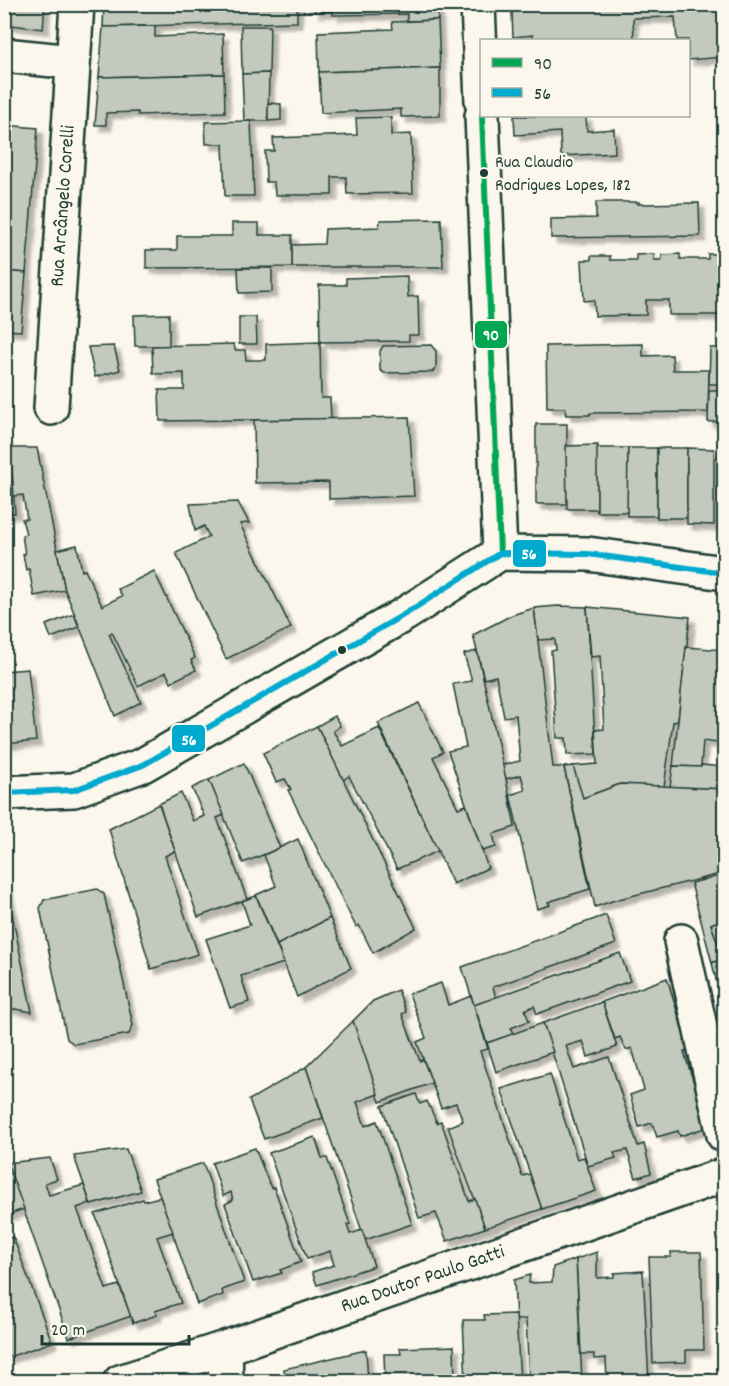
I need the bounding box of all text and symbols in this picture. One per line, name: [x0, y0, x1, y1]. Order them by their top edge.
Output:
legend: [480, 39, 690, 117]
text: 90: [534, 53, 552, 78]
text: 56: [534, 83, 551, 108]
street label: Rua Arcângelo Corelli: [44, 124, 84, 288]
place label: Rua Claudio Rodrigues Lopes, 182: [495, 151, 631, 199]
marker: Rua Claudio Rodrigues Lopes, 182: [478, 167, 490, 179]
line badge: 90: [474, 320, 508, 349]
text: 90: [483, 325, 499, 348]
line badge: 56: [512, 539, 547, 568]
text: 56: [521, 544, 537, 567]
unlabelled marker: [336, 644, 348, 656]
line badge: 56: [171, 724, 206, 753]
text: 56: [181, 730, 197, 753]
street label: Rua Doutor Paulo Gatti: [337, 1239, 509, 1321]
scale bar: [42, 1308, 189, 1346]
text: 20 m: [51, 1319, 85, 1344]

